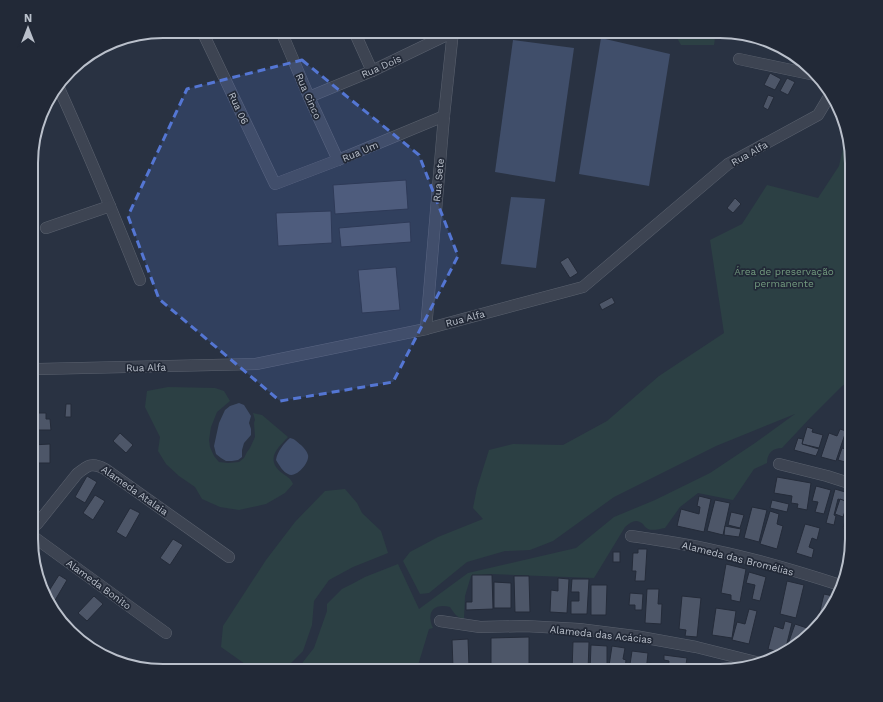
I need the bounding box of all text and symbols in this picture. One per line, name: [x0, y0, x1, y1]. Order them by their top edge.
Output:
north arrow: [8, 8, 48, 48]
text: N: [24, 12, 32, 25]
street label: Rua Dois: [359, 53, 403, 80]
street label: Rua Cinco: [294, 72, 324, 121]
street label: Rua 06: [226, 91, 251, 126]
street label: Rua Um: [340, 139, 380, 164]
street label: Rua Alfa: [729, 139, 770, 168]
street label: Rua Sete: [431, 158, 446, 202]
park label: Área de preservação permanente: [734, 266, 834, 289]
street label: Rua Alfa: [444, 308, 486, 329]
street label: Rua Alfa: [126, 362, 166, 373]
street label: Alameda Atalaia: [99, 463, 170, 518]
street label: Alameda das Bromélias: [681, 539, 795, 578]
street label: Alameda Bonito: [64, 557, 133, 612]
street label: Alameda das Acácias: [549, 624, 653, 645]

